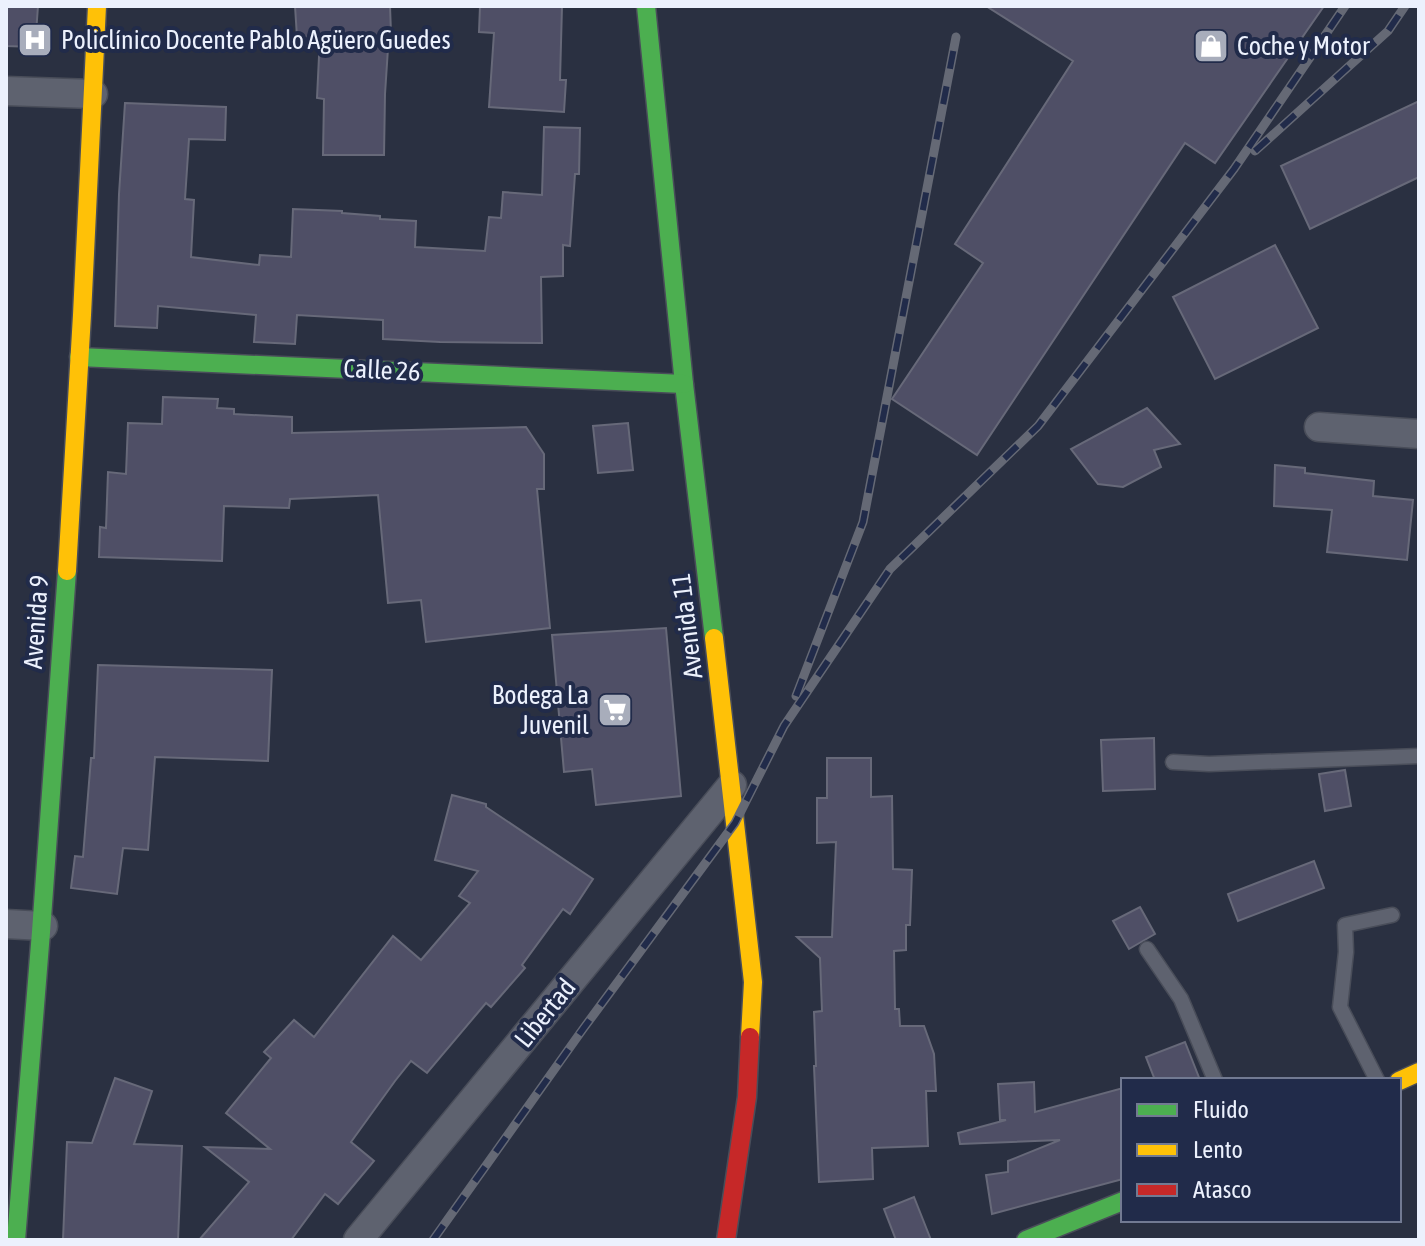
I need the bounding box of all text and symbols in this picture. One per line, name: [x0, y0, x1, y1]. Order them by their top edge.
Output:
hospital icon: Policlínico Docente Pablo Agüero Guedes: [16, 21, 54, 59]
place label: Policlínico Docente Pablo Agüero Guedes: [61, 25, 451, 55]
shop icon: Coche y Motor: [1192, 27, 1230, 65]
place label: Coche y Motor: [1237, 31, 1370, 61]
street label: Calle 26: [343, 353, 421, 387]
street label: Avenida 11: [666, 572, 708, 680]
street label: Avenida 9: [18, 574, 54, 670]
place label: Bodega La Juvenil: [492, 680, 589, 740]
supermarket icon: Bodega La Juvenil: [596, 691, 634, 729]
street label: Libertad: [508, 973, 582, 1053]
legend: [1121, 1078, 1401, 1222]
text: Fluido: [1193, 1096, 1249, 1123]
text: Lento: [1193, 1136, 1243, 1163]
text: Atasco: [1193, 1176, 1251, 1203]

